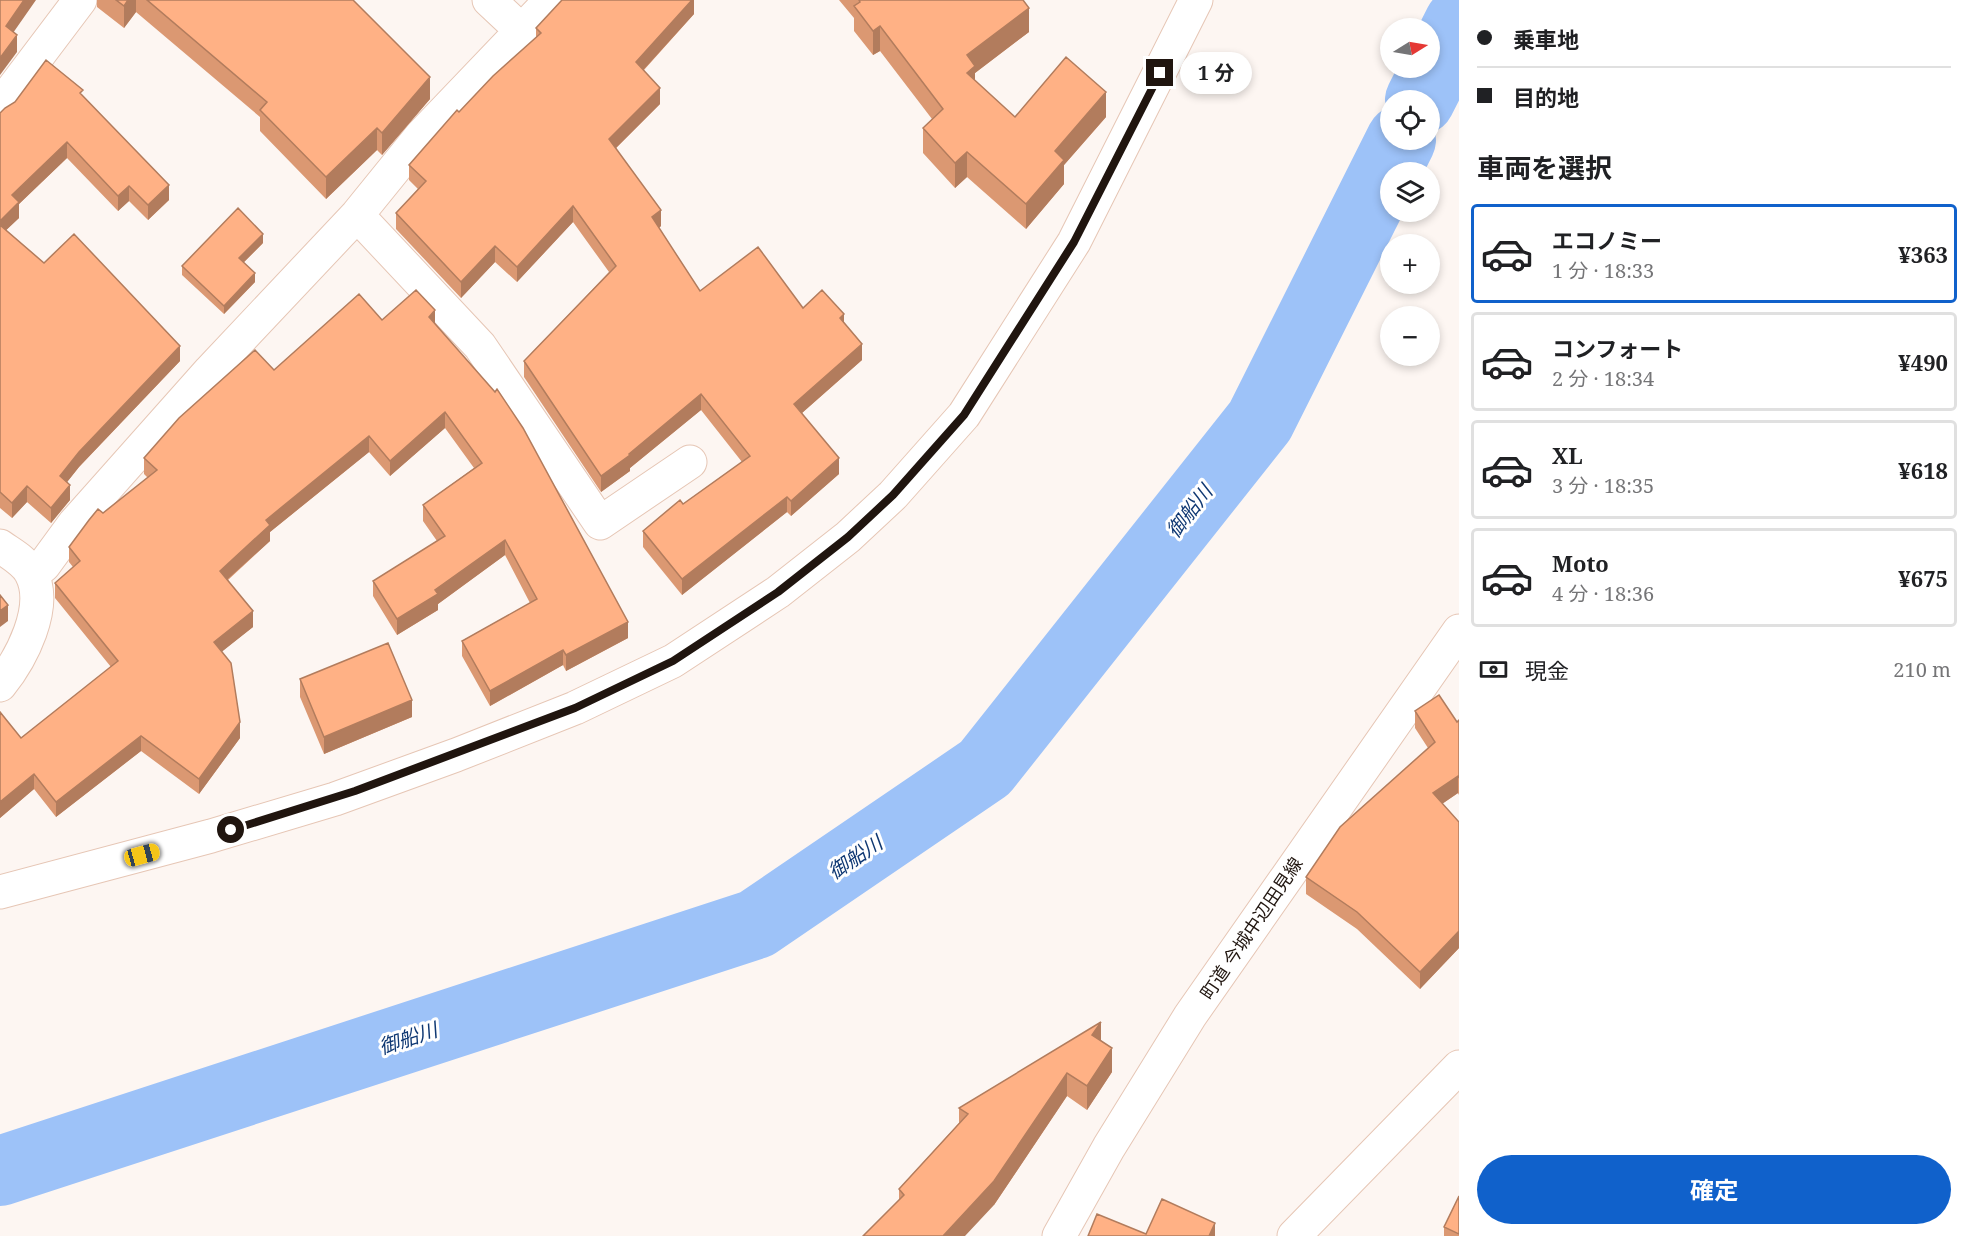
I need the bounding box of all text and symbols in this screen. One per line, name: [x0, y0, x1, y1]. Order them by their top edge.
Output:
north arrow: [1380, 18, 1440, 78]
map controls: [1380, 18, 1440, 366]
text: 乗車地: [1513, 24, 1579, 54]
callout: 1 分: [1181, 52, 1253, 94]
route end: [1146, 59, 1173, 86]
text: 1 分: [1198, 59, 1234, 86]
text: 目的地: [1513, 82, 1579, 112]
button: locate: [1380, 90, 1440, 150]
text: 車両を選択: [1477, 149, 1612, 186]
button: layers: [1380, 162, 1440, 222]
text: エコノミー: [1552, 225, 1662, 255]
icon: car: [1480, 227, 1534, 281]
button: +: [1380, 234, 1440, 294]
text: ¥363: [1898, 239, 1948, 269]
text: 1 分 · 18:33: [1552, 257, 1654, 284]
button: −: [1380, 306, 1440, 366]
text: コンフォート: [1552, 333, 1683, 363]
icon: car: [1480, 335, 1534, 389]
text: ¥490: [1898, 347, 1948, 377]
text: 2 分 · 18:34: [1552, 365, 1654, 392]
text: XL: [1552, 440, 1583, 470]
icon: car: [1480, 443, 1534, 497]
text: ¥618: [1898, 455, 1948, 485]
text: 3 分 · 18:35: [1552, 472, 1654, 499]
water label: 御船川: [1160, 477, 1219, 543]
text: Moto: [1552, 548, 1609, 578]
icon: car: [1480, 551, 1534, 605]
text: ¥675: [1898, 563, 1948, 593]
text: 4 分 · 18:36: [1552, 580, 1654, 607]
icon: cash: [1477, 653, 1510, 686]
text: 現金: [1525, 655, 1569, 685]
text: 210 m: [1893, 656, 1951, 683]
route start: [217, 816, 244, 843]
water label: 御船川: [823, 828, 889, 885]
car: [122, 842, 162, 868]
street label: 町道 今城中辺田見線: [1194, 852, 1308, 1004]
water label: 御船川: [375, 1015, 443, 1060]
button: 確定: [1477, 1155, 1951, 1224]

